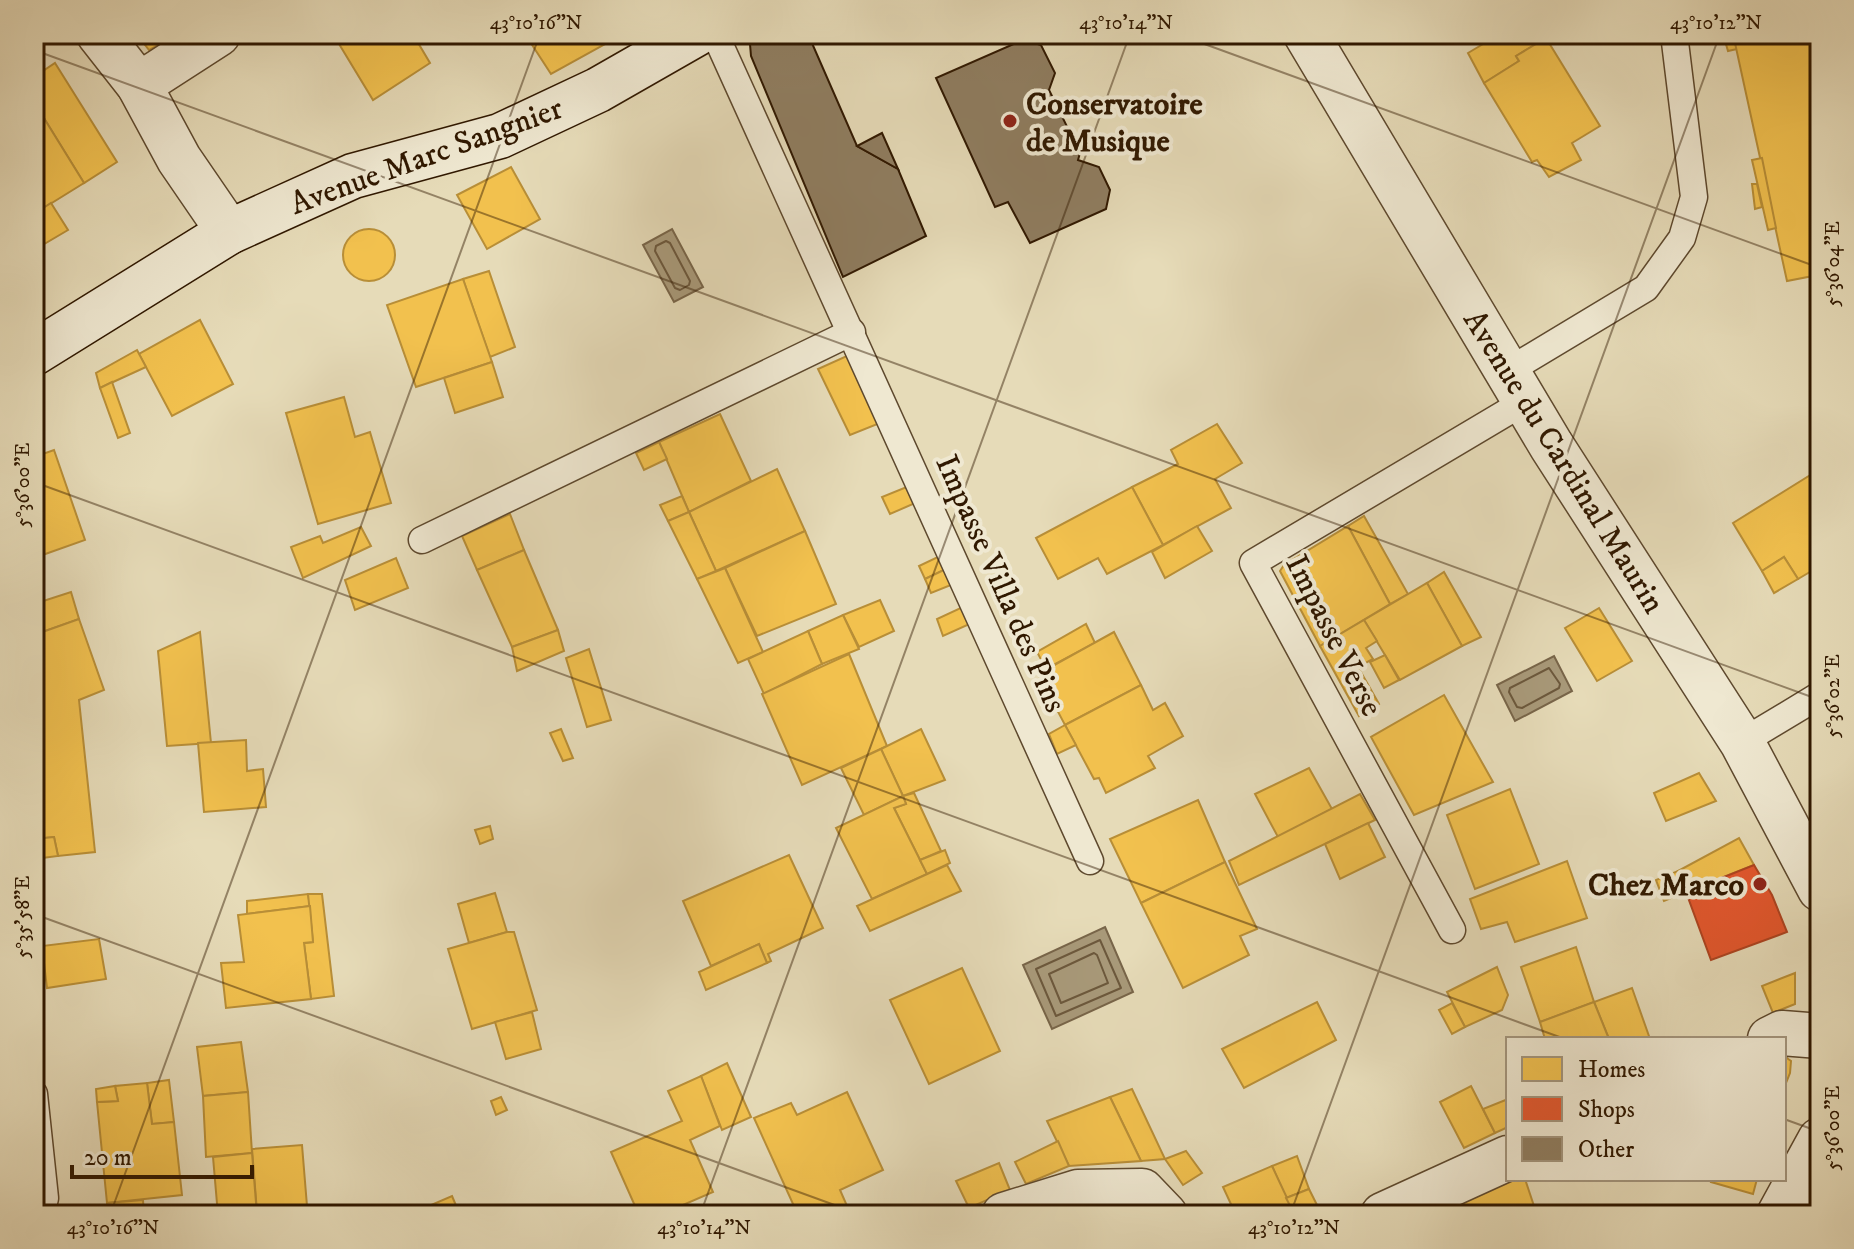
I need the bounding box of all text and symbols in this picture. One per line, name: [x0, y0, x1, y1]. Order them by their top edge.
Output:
text: 43°10'16"N: [490, 11, 582, 36]
text: 43°10'14"N: [1079, 11, 1173, 36]
text: 43°10'12"N: [1670, 11, 1762, 36]
place label: Conservatoire de Musique: [1026, 85, 1203, 162]
street label: Avenue Marc Sangnier: [285, 89, 569, 225]
marker: Conservatoire de Musique: [1001, 112, 1019, 130]
text: 5°36'04"E: [1821, 221, 1846, 307]
street label: Avenue du Cardinal Maurin: [1454, 303, 1673, 621]
text: 5°36'00"E: [11, 443, 36, 527]
street label: Impasse Villa des Pins: [926, 449, 1075, 719]
street label: Impasse Verse: [1275, 548, 1391, 723]
text: 5°36'02"E: [1821, 654, 1846, 738]
place label: Chez Marco: [1588, 866, 1744, 906]
marker: Chez Marco: [1751, 875, 1769, 893]
text: 5°35'58"E: [11, 876, 36, 958]
legend: [1506, 1037, 1786, 1181]
text: Homes: [1578, 1055, 1645, 1085]
text: 5°36'00"E: [1821, 1086, 1846, 1170]
text: Shops: [1578, 1095, 1635, 1125]
scale bar: [72, 1129, 252, 1179]
text: Other: [1578, 1135, 1634, 1165]
text: 20 m: [84, 1143, 132, 1173]
text: 43°10'16"N: [67, 1216, 159, 1241]
text: 43°10'14"N: [657, 1216, 751, 1241]
text: 43°10'12"N: [1248, 1216, 1340, 1241]

